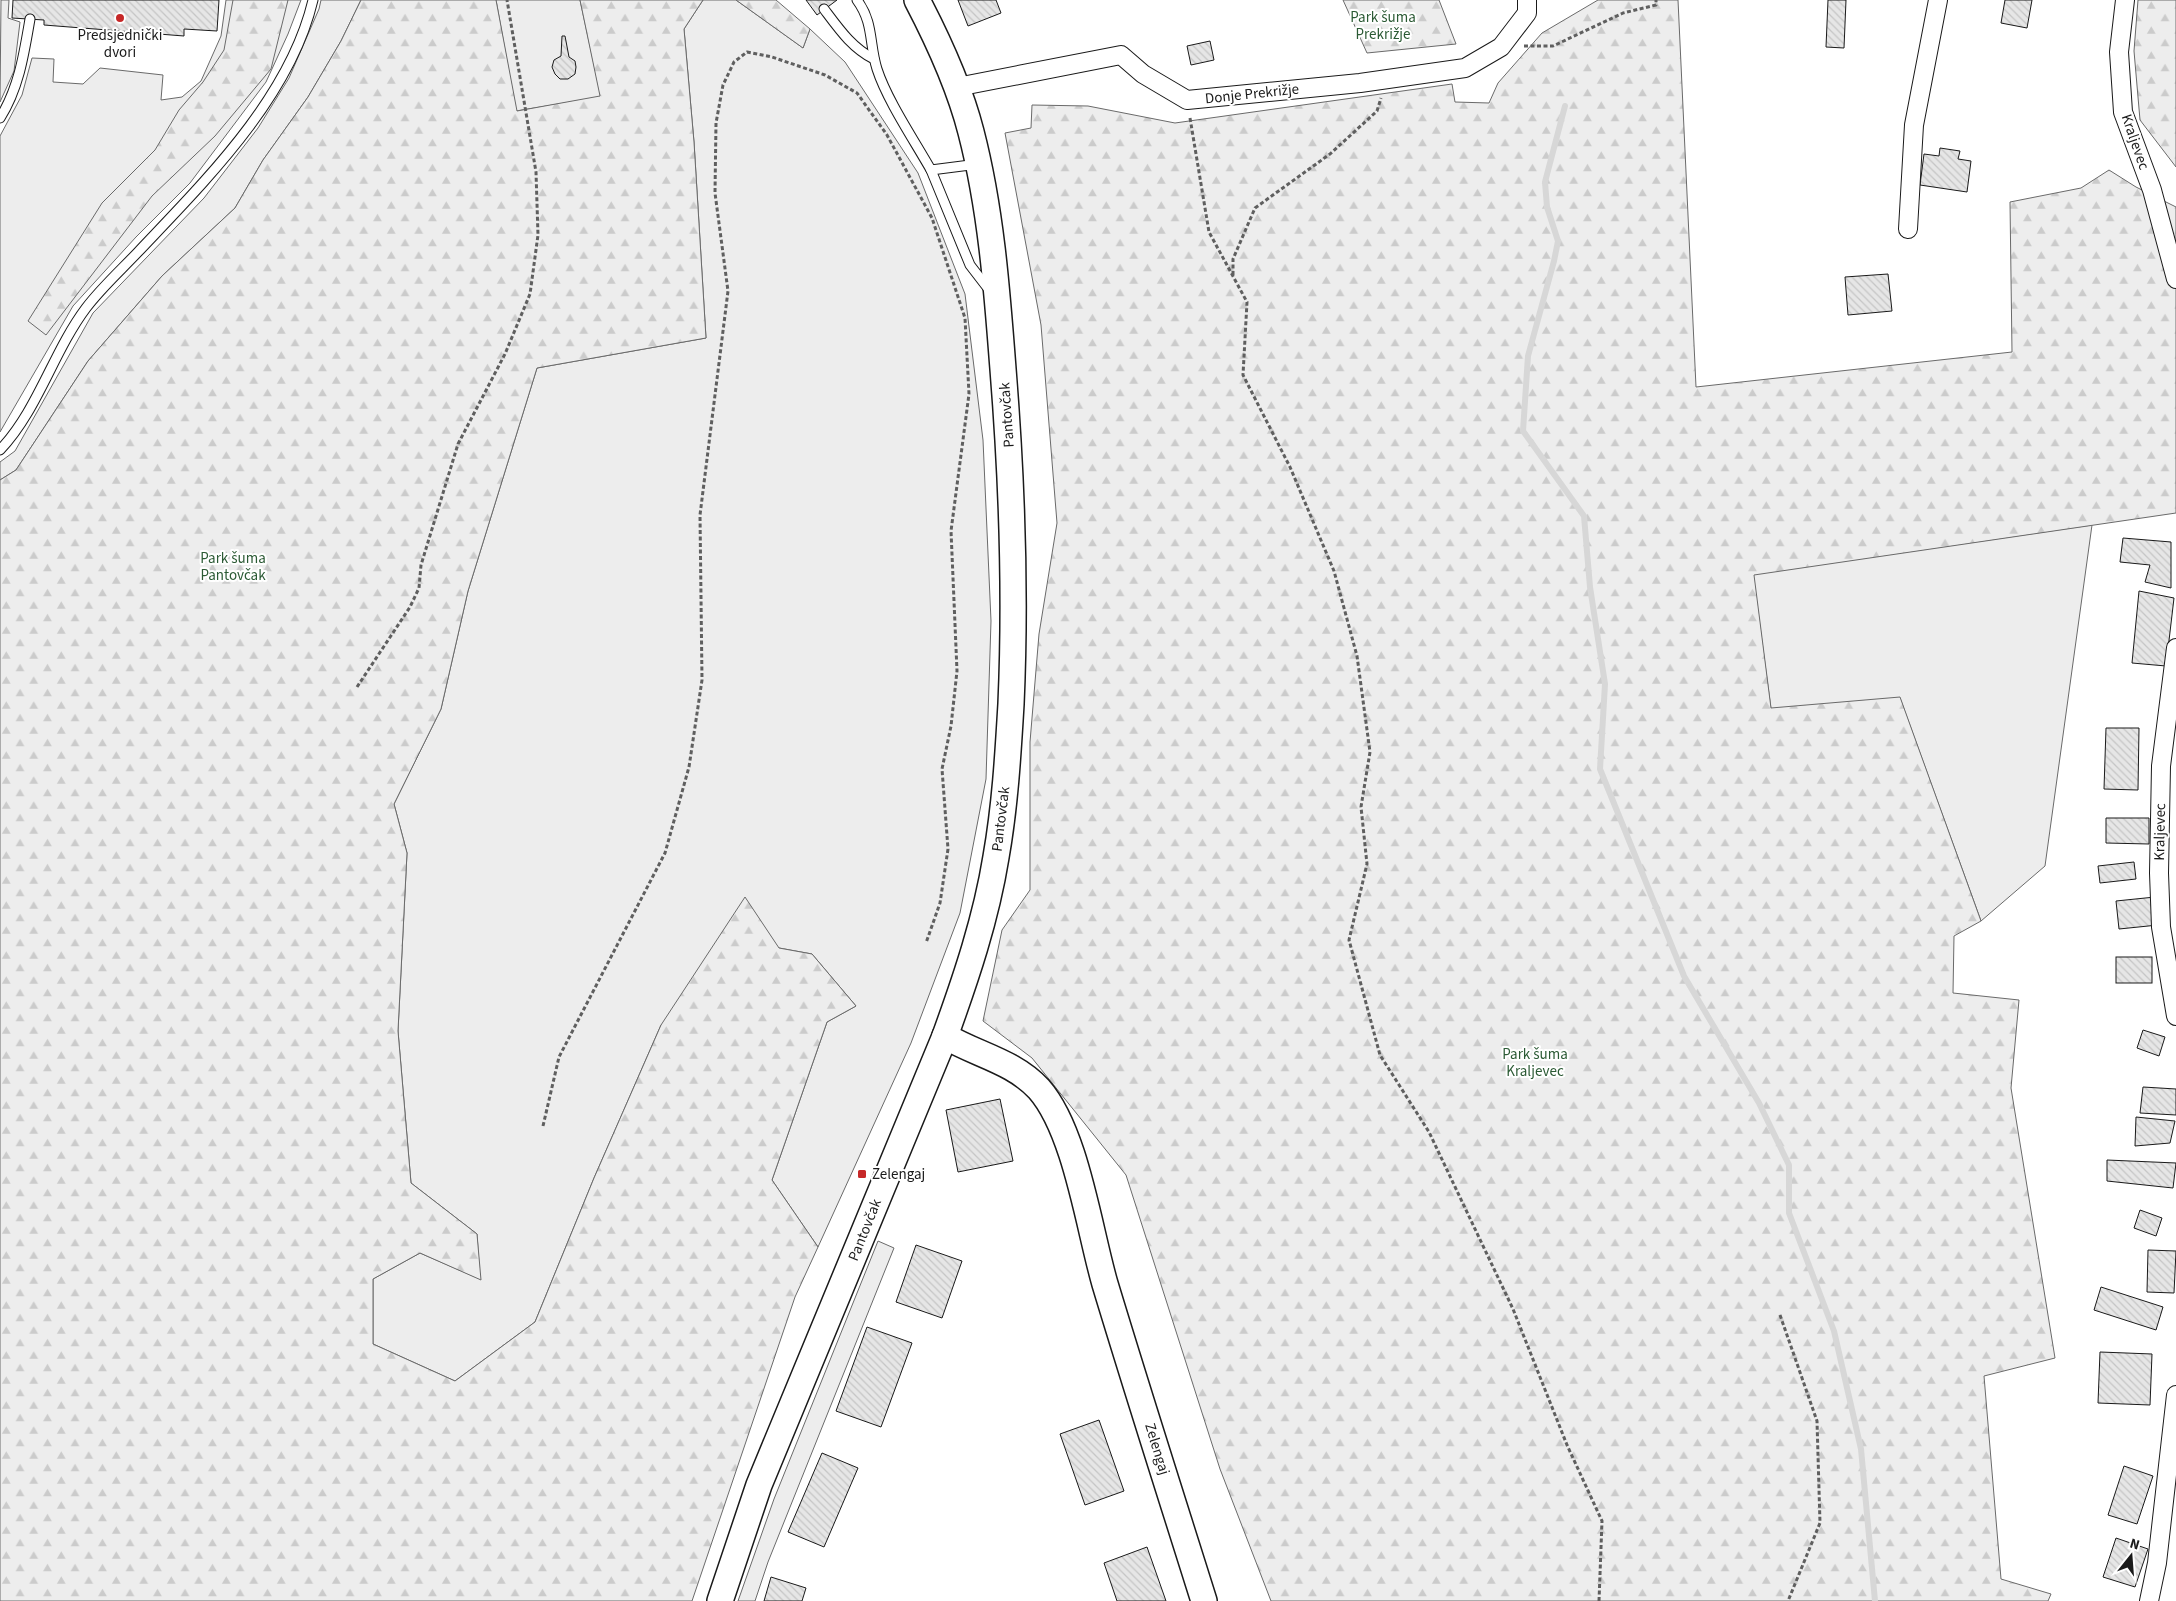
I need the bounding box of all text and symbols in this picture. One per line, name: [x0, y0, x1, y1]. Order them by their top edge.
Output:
park label: Park šuma Prekrižje: [1350, 7, 1416, 45]
marker: Predsjednički dvori: [114, 12, 126, 24]
place label: Predsjednički dvori: [78, 25, 162, 63]
street label: Donje Prekrižje: [1204, 79, 1300, 109]
street label: Kraljevec: [2116, 111, 2154, 173]
street label: Pantovčak: [994, 381, 1020, 448]
park label: Park šuma Pantovčak: [200, 548, 266, 586]
street label: Pantovčak: [987, 785, 1015, 853]
street label: Kraljevec: [2149, 803, 2171, 861]
park label: Park šuma Kraljevec: [1502, 1044, 1568, 1082]
place label: Zelengaj: [872, 1164, 925, 1185]
marker: Zelengaj: [856, 1168, 868, 1180]
street label: Pantovčak: [843, 1195, 887, 1264]
street label: Zelengaj: [1139, 1420, 1175, 1478]
north arrow: [2106, 1531, 2156, 1581]
text: N: [2127, 1534, 2142, 1555]

